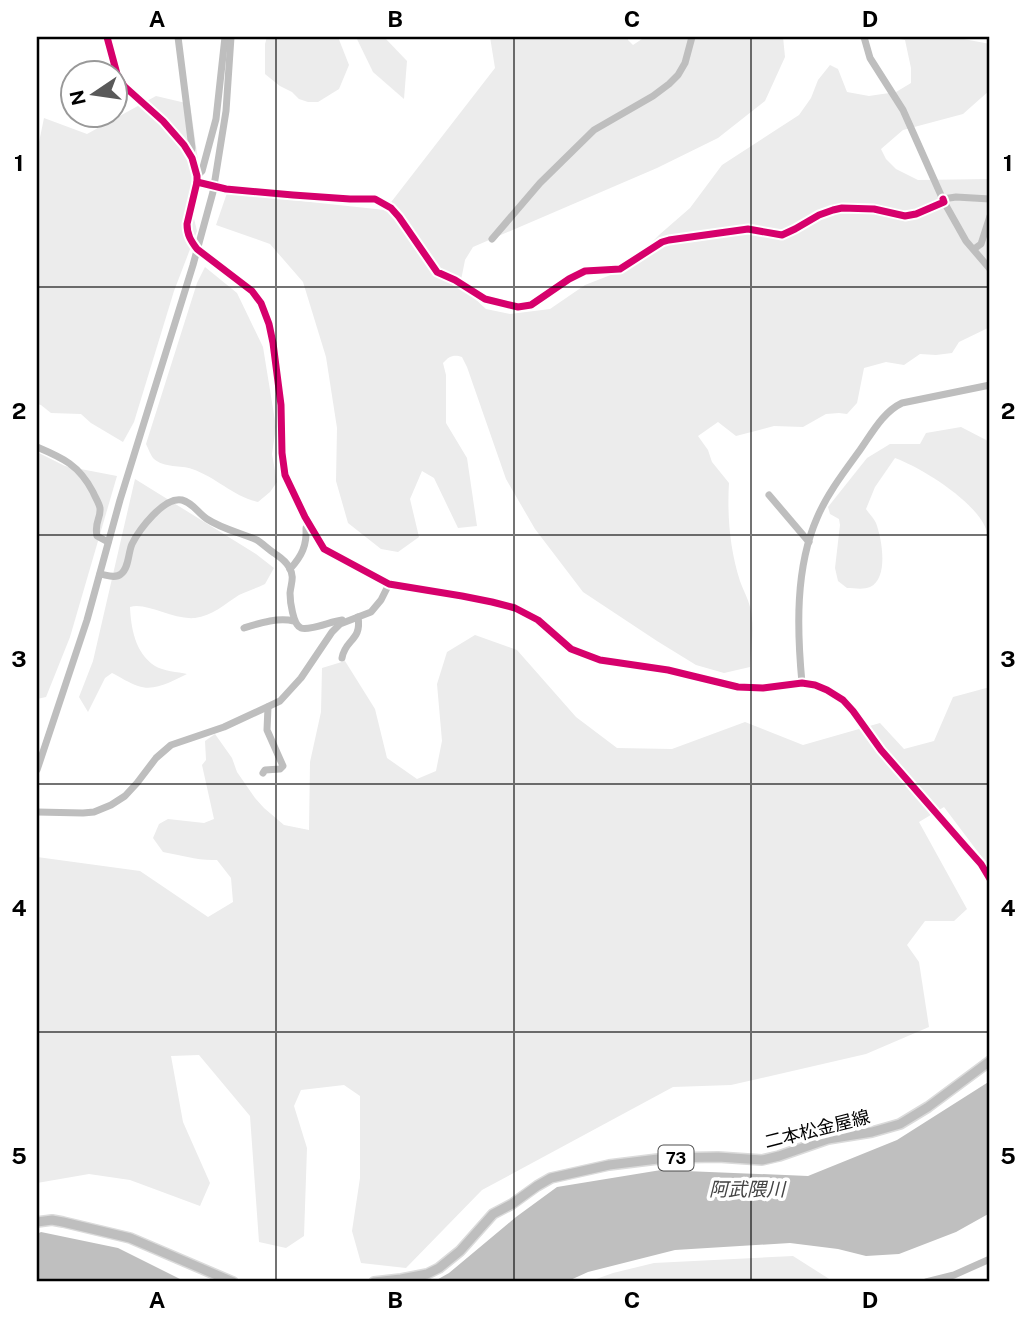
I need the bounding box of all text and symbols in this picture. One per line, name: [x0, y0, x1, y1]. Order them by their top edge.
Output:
text: A: [149, 5, 166, 32]
text: B: [387, 5, 403, 32]
text: C: [624, 5, 640, 32]
text: D: [862, 5, 878, 32]
north arrow: [60, 60, 130, 130]
text: N: [65, 88, 90, 108]
text: 1: [14, 149, 24, 176]
text: 1: [1003, 149, 1013, 176]
text: 2: [12, 397, 26, 424]
text: 2: [1001, 397, 1015, 424]
text: 3: [11, 645, 27, 672]
text: 3: [1000, 645, 1016, 672]
text: 4: [11, 894, 27, 921]
text: 4: [1000, 894, 1016, 921]
street label: 二本松金屋線: [762, 1106, 872, 1152]
text: 5: [11, 1142, 27, 1169]
text: 5: [1000, 1142, 1016, 1169]
road number: 73: [658, 1146, 694, 1170]
water label: 阿武隈川: [709, 1178, 787, 1200]
text: A: [149, 1286, 166, 1313]
text: B: [387, 1286, 403, 1313]
text: C: [624, 1286, 640, 1313]
text: D: [862, 1286, 878, 1313]

